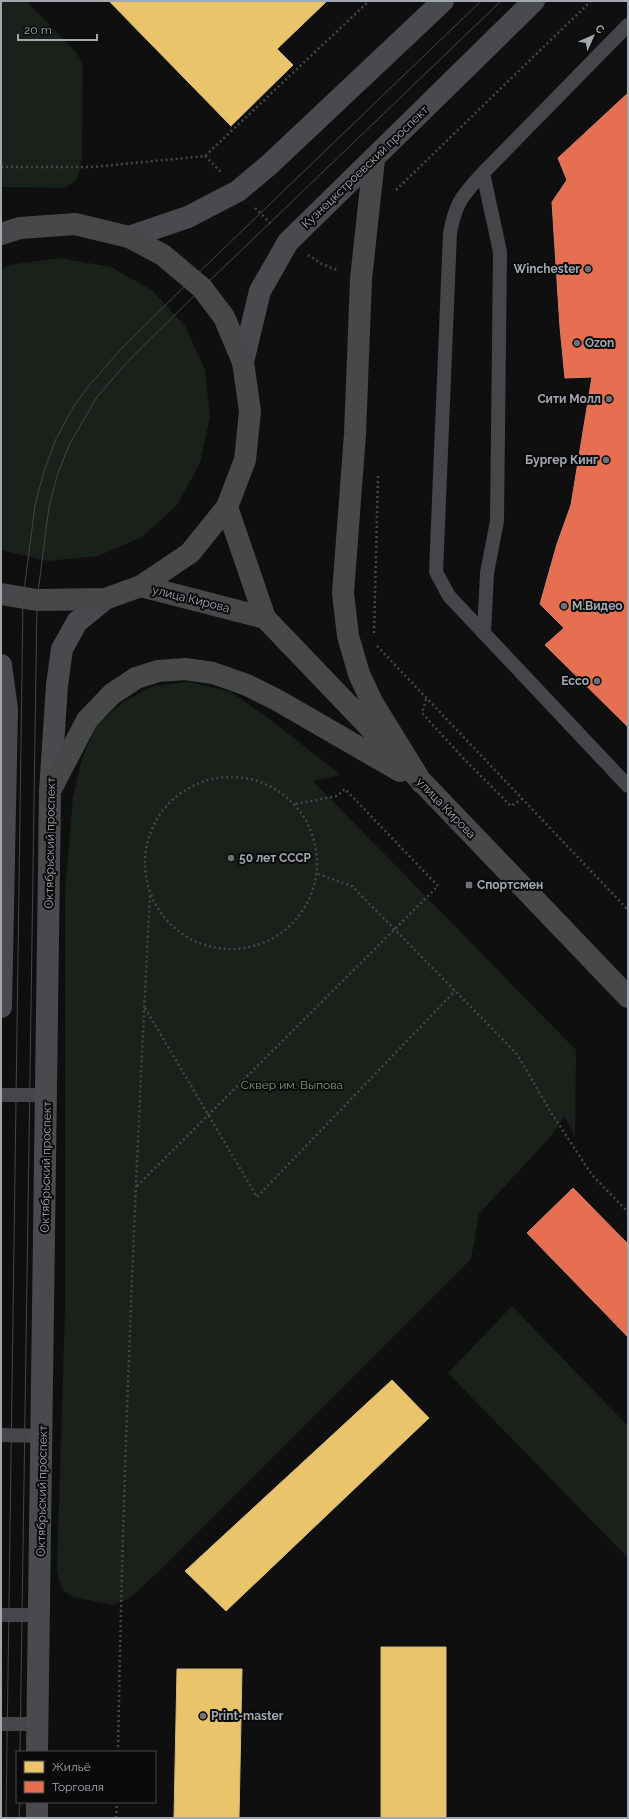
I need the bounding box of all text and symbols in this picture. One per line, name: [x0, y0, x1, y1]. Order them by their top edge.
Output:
scale bar: [18, 16, 97, 42]
north arrow: [573, 16, 613, 56]
text: С: [592, 22, 607, 37]
text: 20 m: [24, 23, 52, 37]
street label: Кузнецкстроевский проспект: [299, 103, 431, 231]
place label: Winchester: [514, 262, 580, 276]
marker: Winchester: [583, 264, 593, 274]
place label: Ozon: [585, 336, 614, 350]
marker: Ozon: [572, 338, 582, 348]
place label: Сити Молл: [537, 392, 601, 406]
marker: Сити Молл: [604, 394, 614, 404]
place label: Бургер Кинг: [525, 453, 598, 467]
marker: Бургер Кинг: [601, 455, 611, 465]
street label: улица Кирова: [151, 583, 231, 615]
place label: М.Видео: [572, 599, 623, 613]
marker: М.Видео: [559, 601, 569, 611]
place label: Ecco: [561, 674, 589, 688]
marker: Ecco: [592, 676, 602, 686]
street label: улица Кирова: [413, 775, 479, 841]
street label: Октябрьский проспект: [42, 777, 58, 909]
place label: 50 лет СССР: [239, 851, 312, 865]
marker: 50 лет СССР: [226, 853, 236, 863]
place label: Спортсмен: [477, 878, 543, 892]
marker: Спортсмен: [464, 880, 474, 890]
park label: Сквер им. Выпова: [241, 1078, 343, 1092]
street label: Октябрьский проспект: [38, 1101, 54, 1233]
street label: Октябрьский проспект: [34, 1425, 50, 1557]
place label: Print-master: [211, 1709, 284, 1723]
marker: Print-master: [198, 1711, 208, 1721]
legend: [16, 1751, 156, 1803]
text: Жильё: [52, 1760, 91, 1774]
text: Торговля: [52, 1780, 104, 1794]

